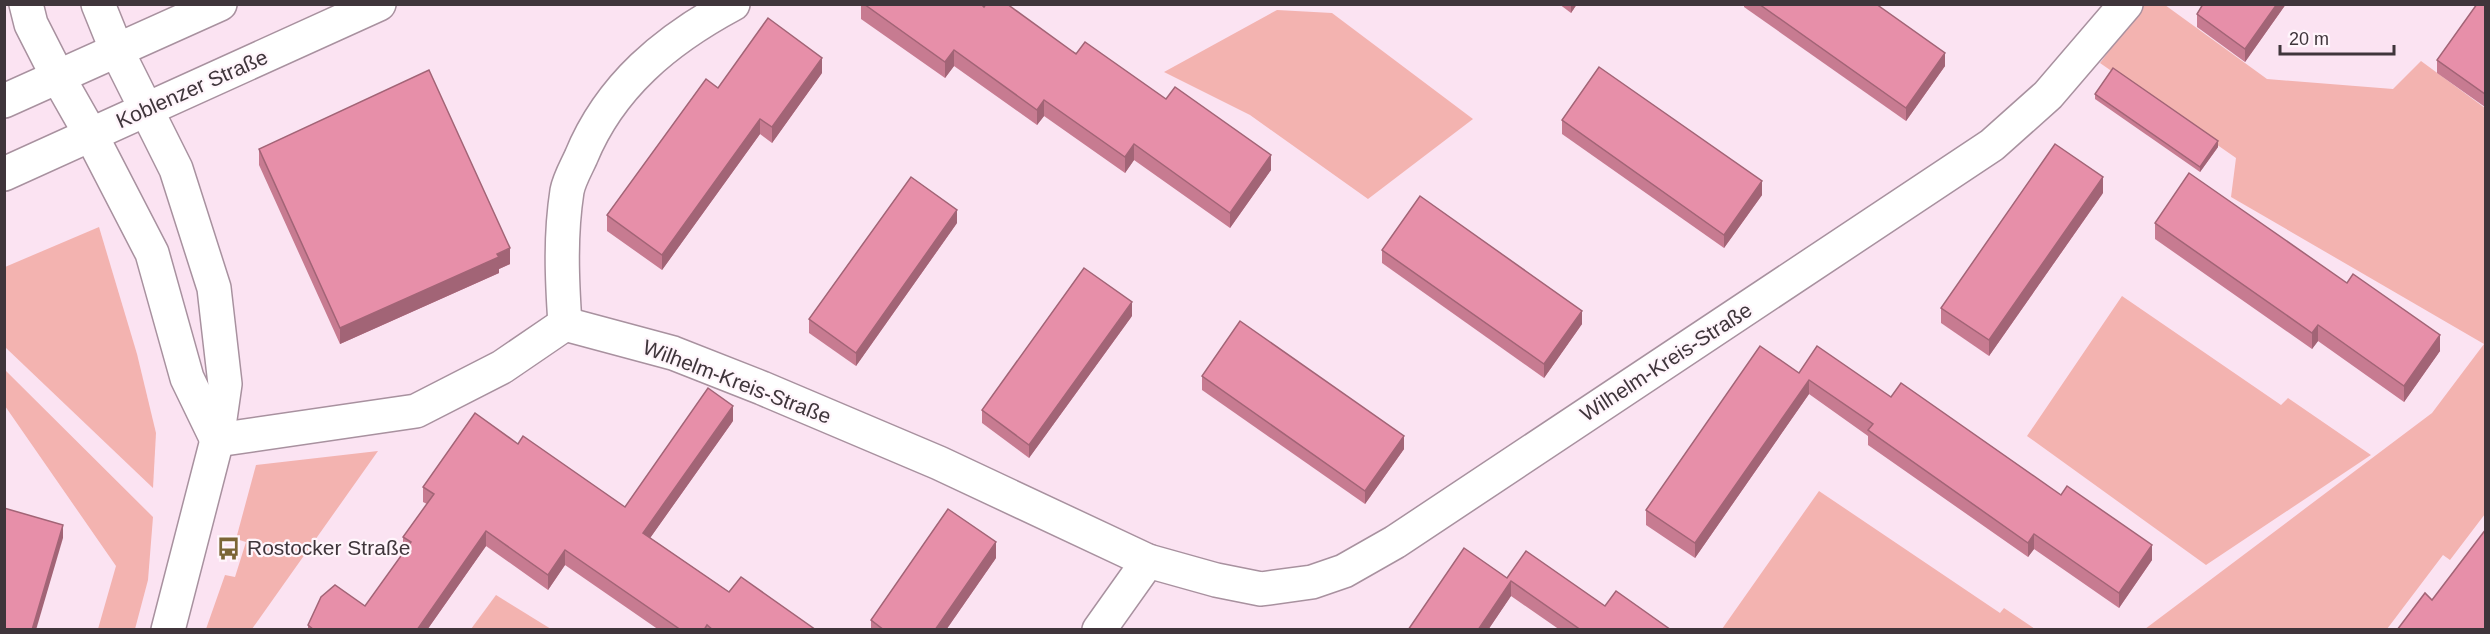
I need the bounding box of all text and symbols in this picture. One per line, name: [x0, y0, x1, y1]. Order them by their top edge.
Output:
scale bar: [2280, 18, 2394, 56]
text: 20 m: [2289, 29, 2329, 49]
street label: Koblenzer Straße: [112, 45, 271, 132]
street label: Wilhelm-Kreis-Straße: [1576, 298, 1756, 426]
street label: Wilhelm-Kreis-Straße: [640, 335, 834, 428]
bus stop icon: Rostocker Straße: [216, 535, 242, 561]
place label: Rostocker Straße: [247, 536, 410, 559]

